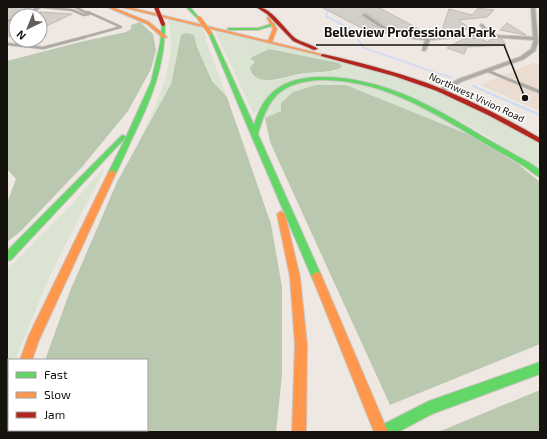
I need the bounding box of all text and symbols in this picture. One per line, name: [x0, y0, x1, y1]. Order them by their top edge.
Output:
north arrow: [8, 8, 48, 48]
callout: Belleview Professional Park: [316, 20, 504, 45]
text: Belleview Professional Park: [324, 24, 497, 40]
text: N: [13, 28, 28, 43]
street label: Northwest Vivion Road: [427, 70, 527, 124]
legend: [8, 359, 148, 431]
text: Fast: [44, 367, 68, 381]
text: Slow: [44, 387, 71, 401]
text: Jam: [44, 407, 65, 421]

